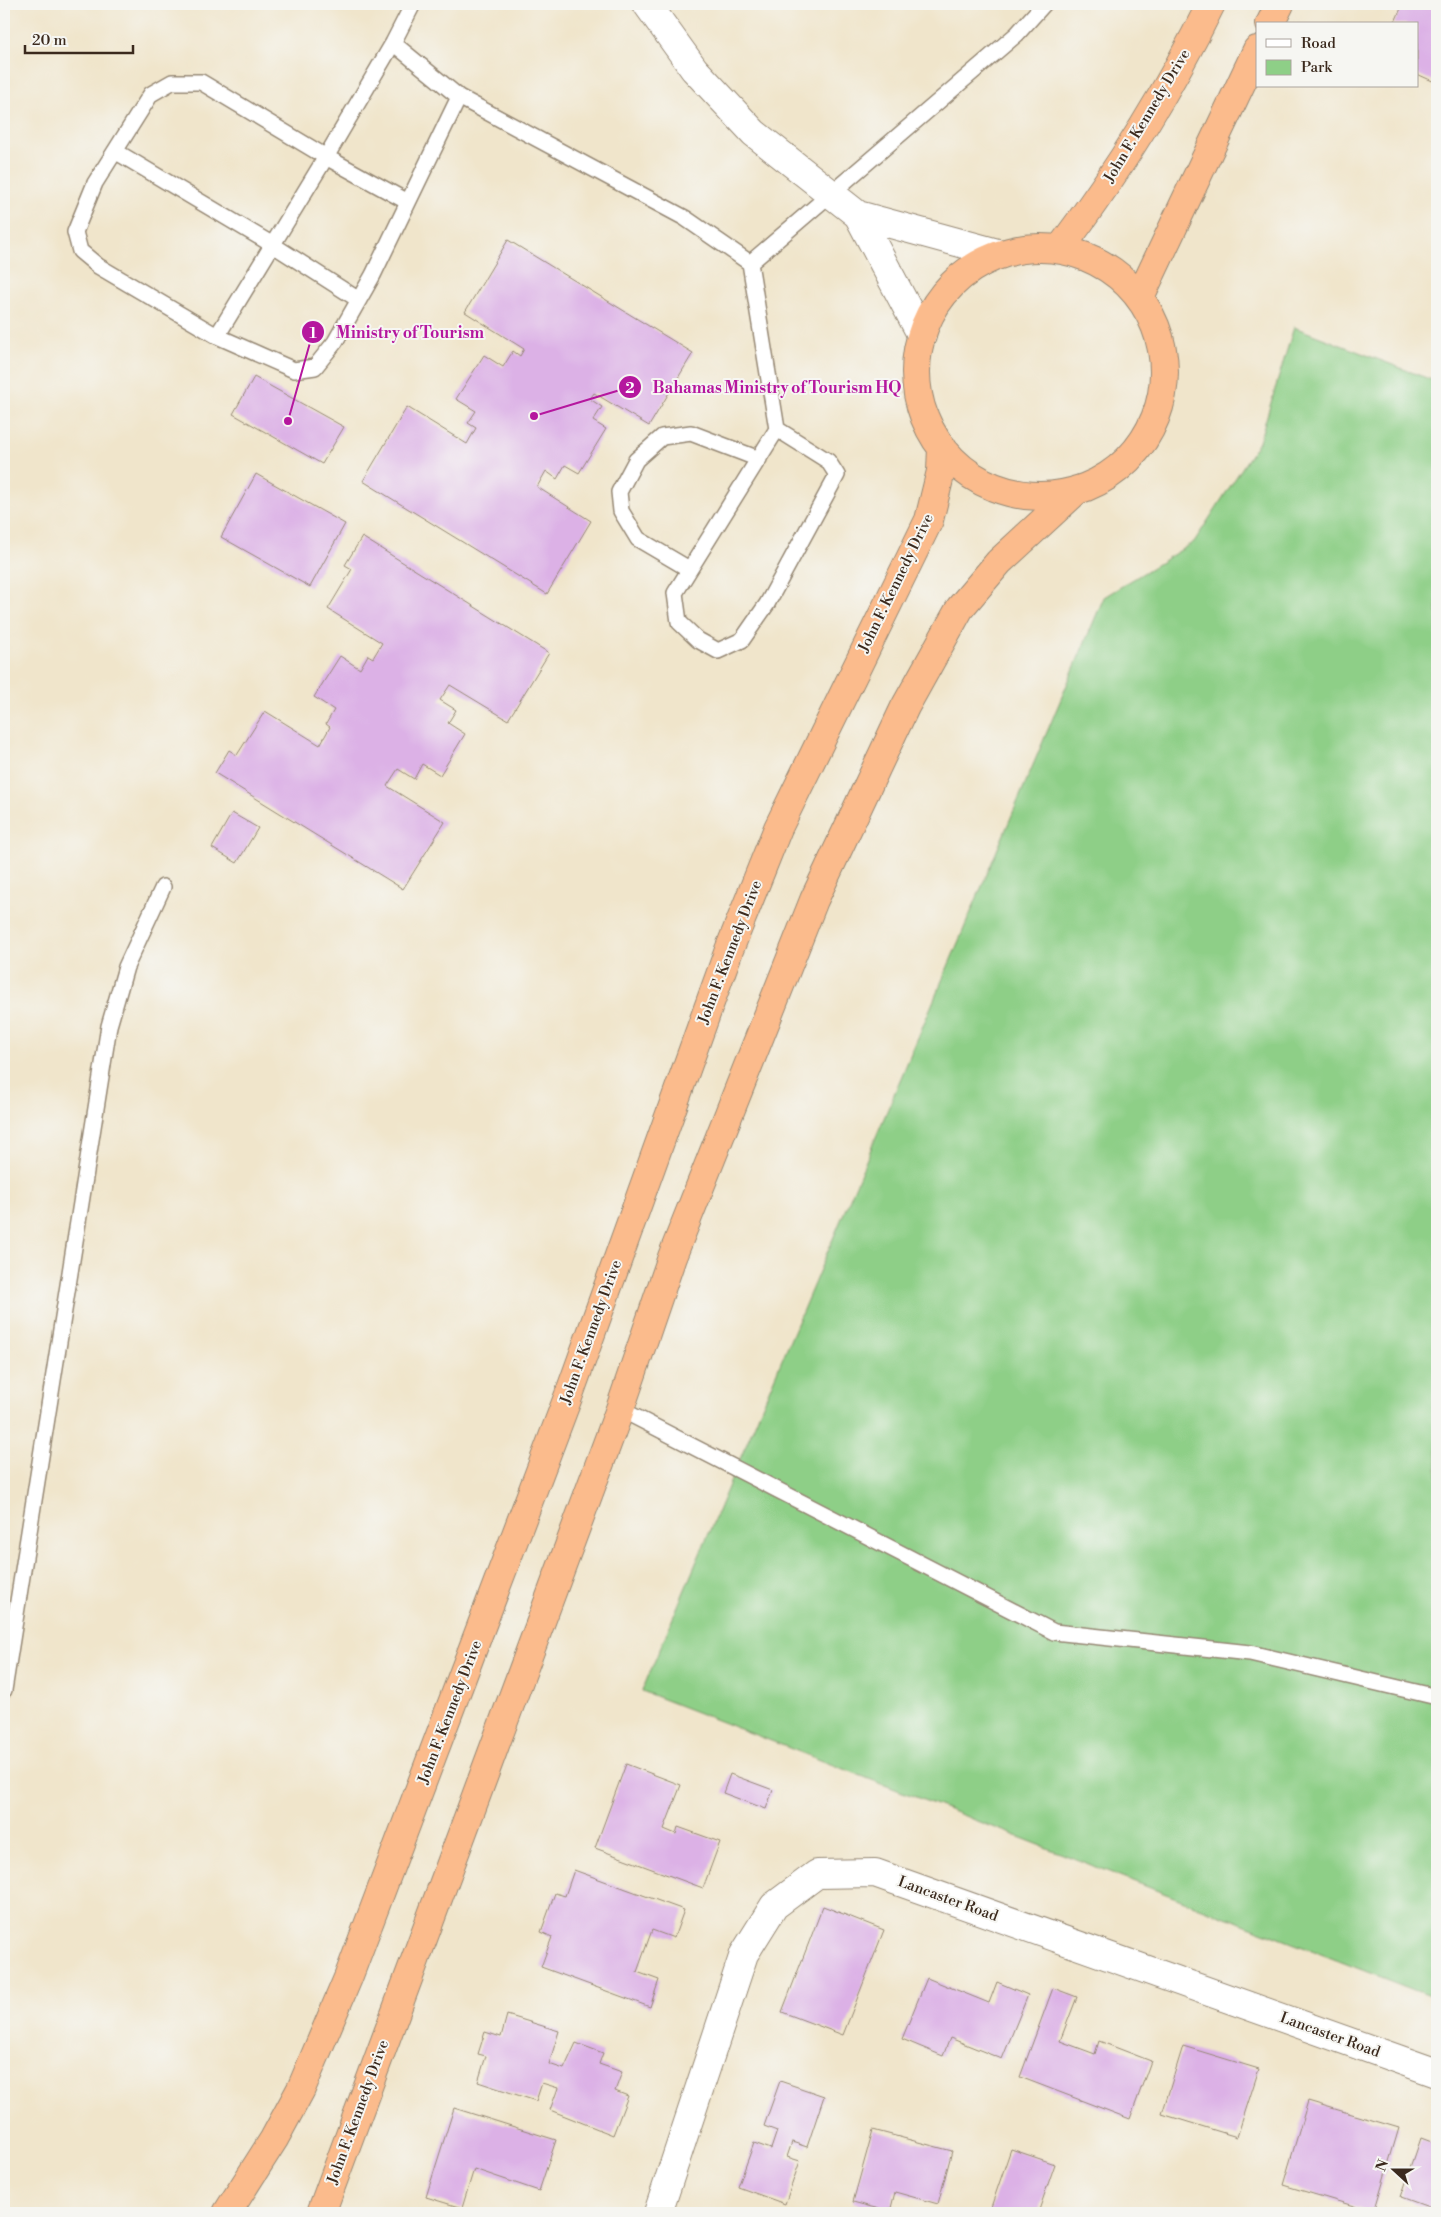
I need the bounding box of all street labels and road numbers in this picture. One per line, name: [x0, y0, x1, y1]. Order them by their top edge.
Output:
street label: John F. Kennedy Drive: [1099, 46, 1194, 187]
street label: John F. Kennedy Drive: [854, 510, 938, 656]
street label: John F. Kennedy Drive: [694, 878, 766, 1027]
street label: John F. Kennedy Drive: [556, 1257, 626, 1408]
street label: John F. Kennedy Drive: [414, 1638, 486, 1787]
street label: Lancaster Road: [895, 1872, 1001, 1926]
street label: Lancaster Road: [1277, 2008, 1383, 2062]
street label: John F. Kennedy Drive: [323, 2037, 393, 2188]

